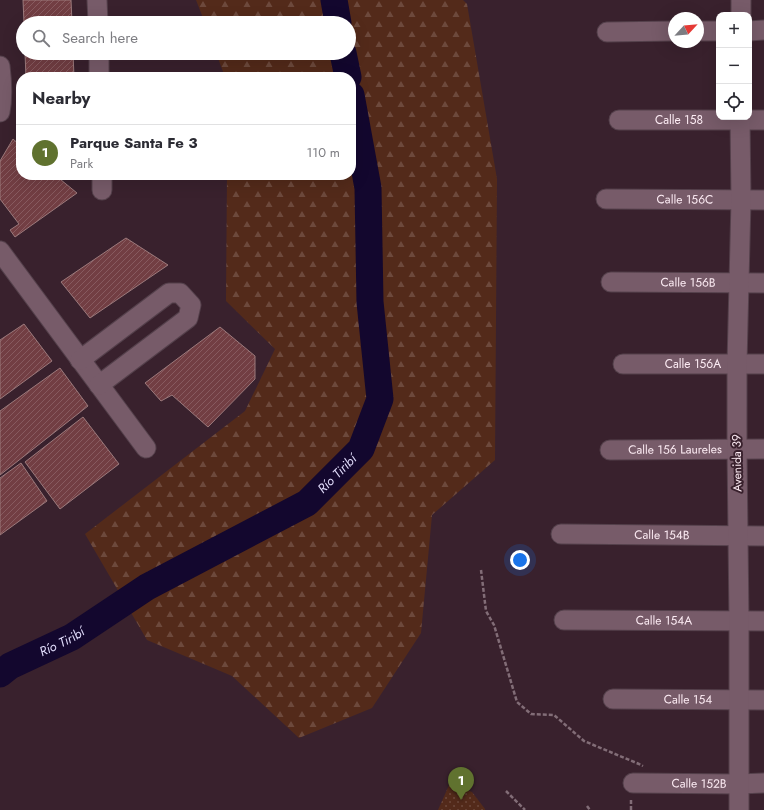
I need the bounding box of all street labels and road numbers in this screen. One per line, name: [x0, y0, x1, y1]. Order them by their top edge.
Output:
street label: Calle 158: [655, 111, 703, 129]
street label: Calle 156C: [657, 190, 713, 209]
street label: Calle 156B: [660, 273, 716, 292]
street label: Calle 156A: [665, 355, 721, 373]
street label: Avenida 39: [727, 434, 747, 492]
street label: Calle 156 Laureles: [628, 440, 722, 459]
street label: Calle 154B: [634, 526, 690, 544]
street label: Calle 154A: [636, 611, 692, 630]
street label: Calle 154: [664, 690, 712, 709]
street label: Calle 152B: [671, 774, 727, 793]

